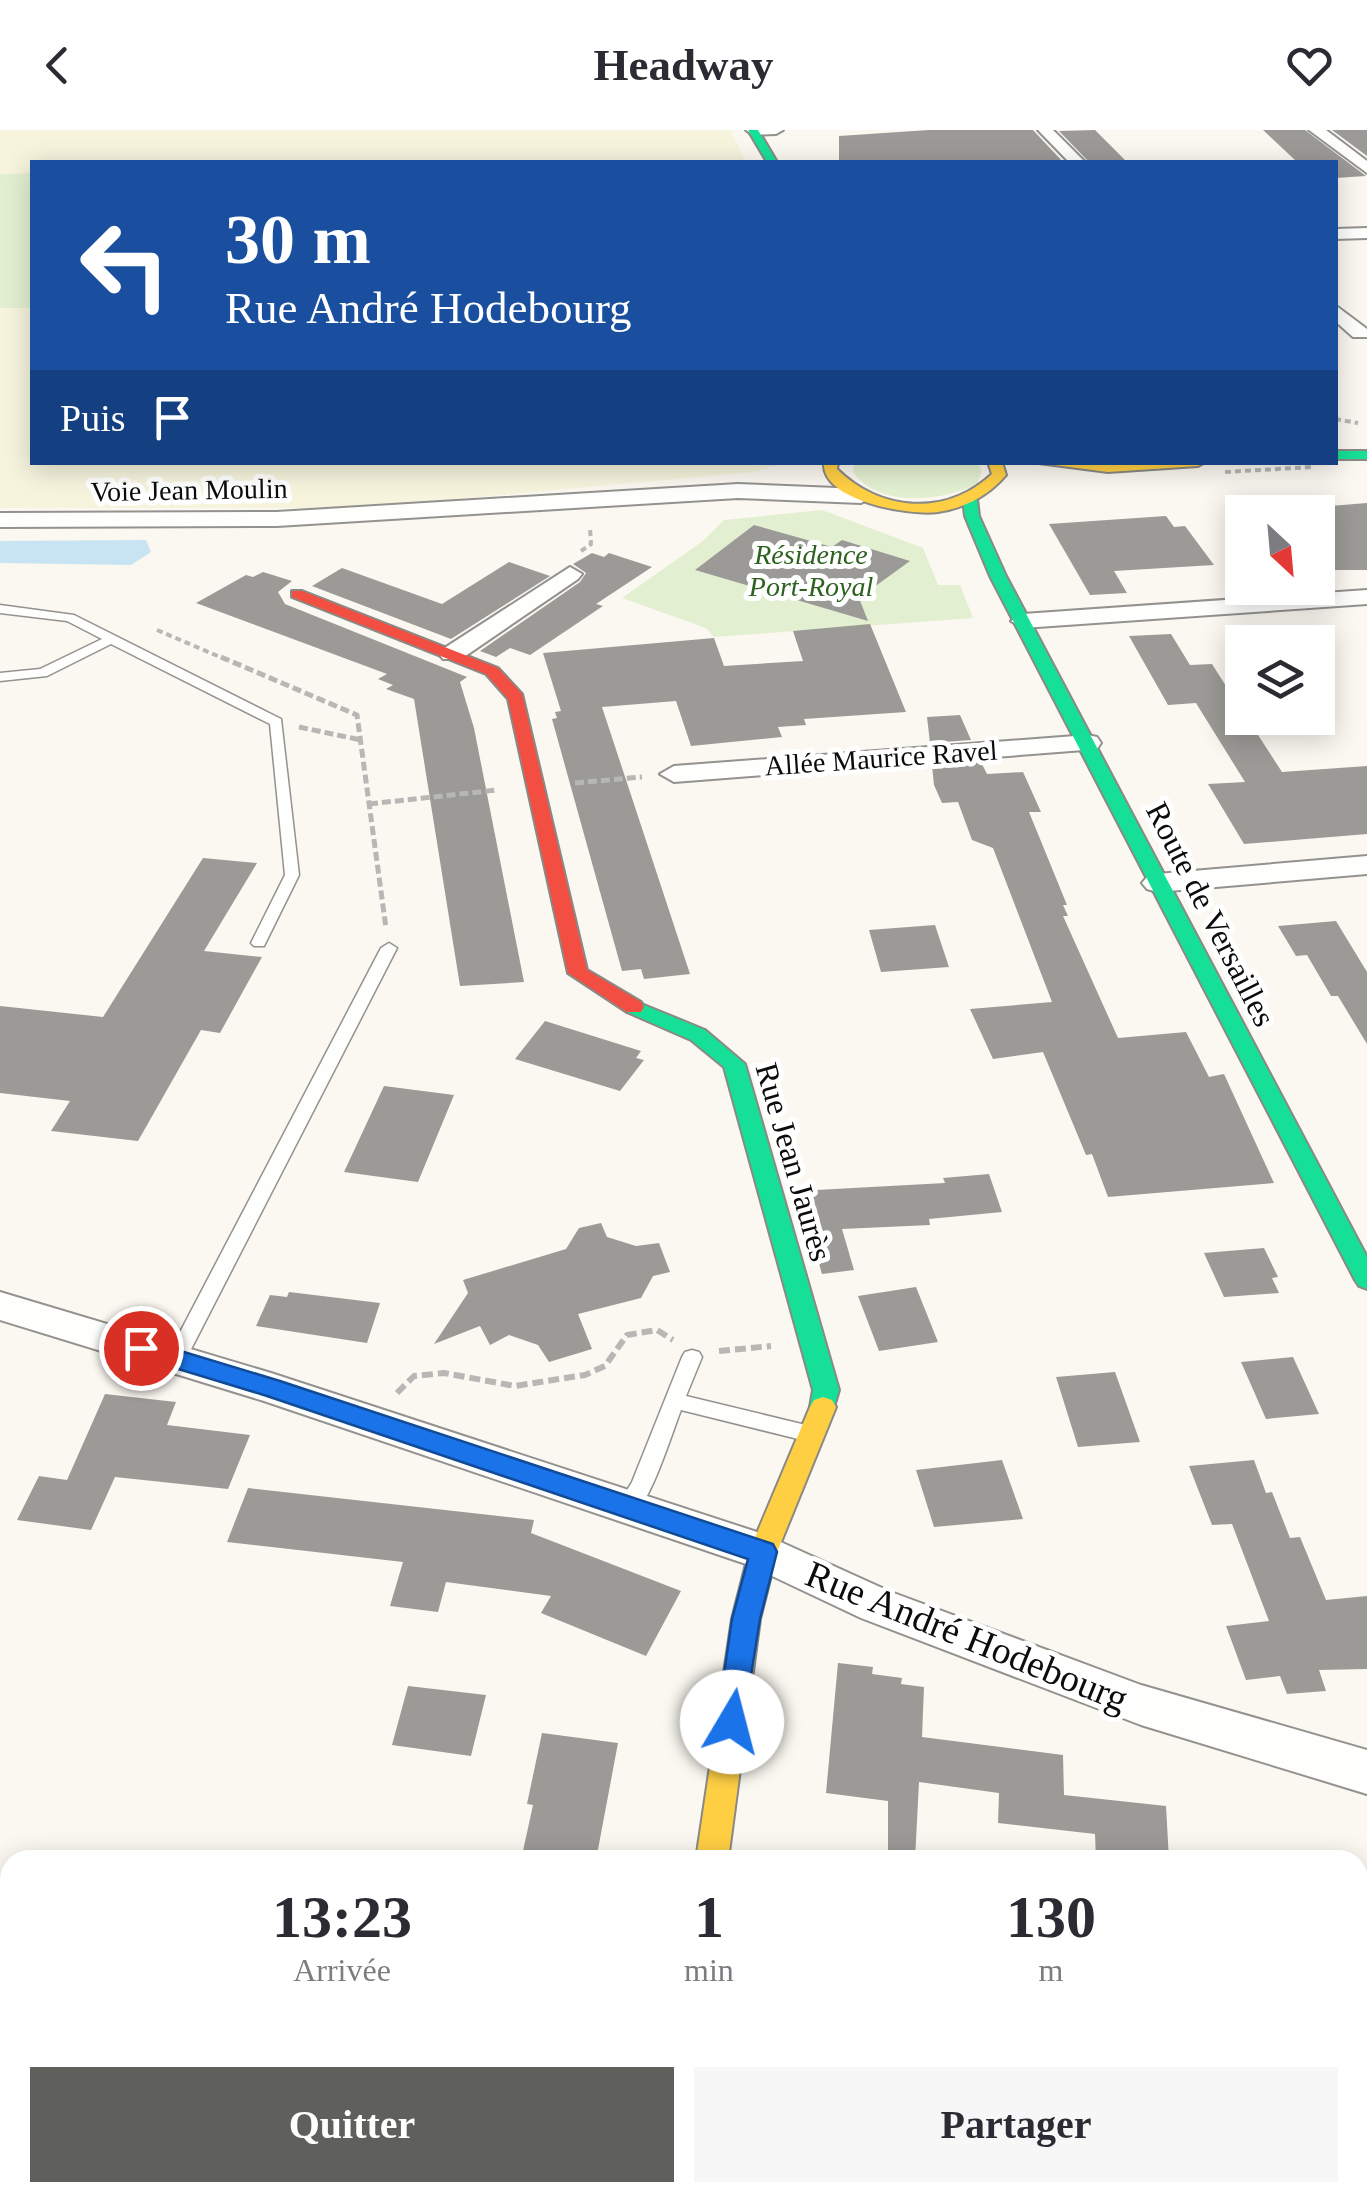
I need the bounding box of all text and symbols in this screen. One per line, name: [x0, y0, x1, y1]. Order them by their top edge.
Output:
icon: back: [30, 38, 85, 93]
icon: heart: [1282, 38, 1337, 93]
text: Headway: [594, 40, 774, 90]
icon: left: [60, 200, 190, 330]
text: 30 m: [225, 201, 371, 278]
text: Rue André Hodebourg: [225, 283, 632, 333]
icon: arrive: [145, 390, 200, 445]
text: Puis: [60, 397, 125, 439]
street label: Voie Jean Moulin: [90, 473, 288, 507]
north arrow: [1225, 495, 1335, 605]
map controls: [1225, 495, 1335, 735]
park label: Résidence Port-Royal: [748, 539, 873, 602]
button: layers: [1225, 625, 1335, 735]
street label: Allée Maurice Ravel: [764, 734, 999, 782]
street label: Route de Versailles: [1139, 796, 1283, 1032]
street label: Rue Jean Jaurès: [749, 1059, 839, 1265]
pin: [99, 1306, 184, 1391]
icon: arrive: [114, 1321, 169, 1376]
street label: Rue André Hodebourg: [800, 1552, 1134, 1720]
position arrow: [680, 1670, 784, 1774]
text: 13:23: [272, 1884, 412, 1950]
text: 1: [694, 1884, 724, 1950]
text: 130: [1006, 1884, 1096, 1950]
text: Arrivée: [293, 1952, 391, 1988]
text: min: [684, 1952, 734, 1988]
text: m: [1038, 1952, 1063, 1988]
button: Quitter: [30, 2067, 674, 2182]
button: Partager: [694, 2067, 1338, 2182]

